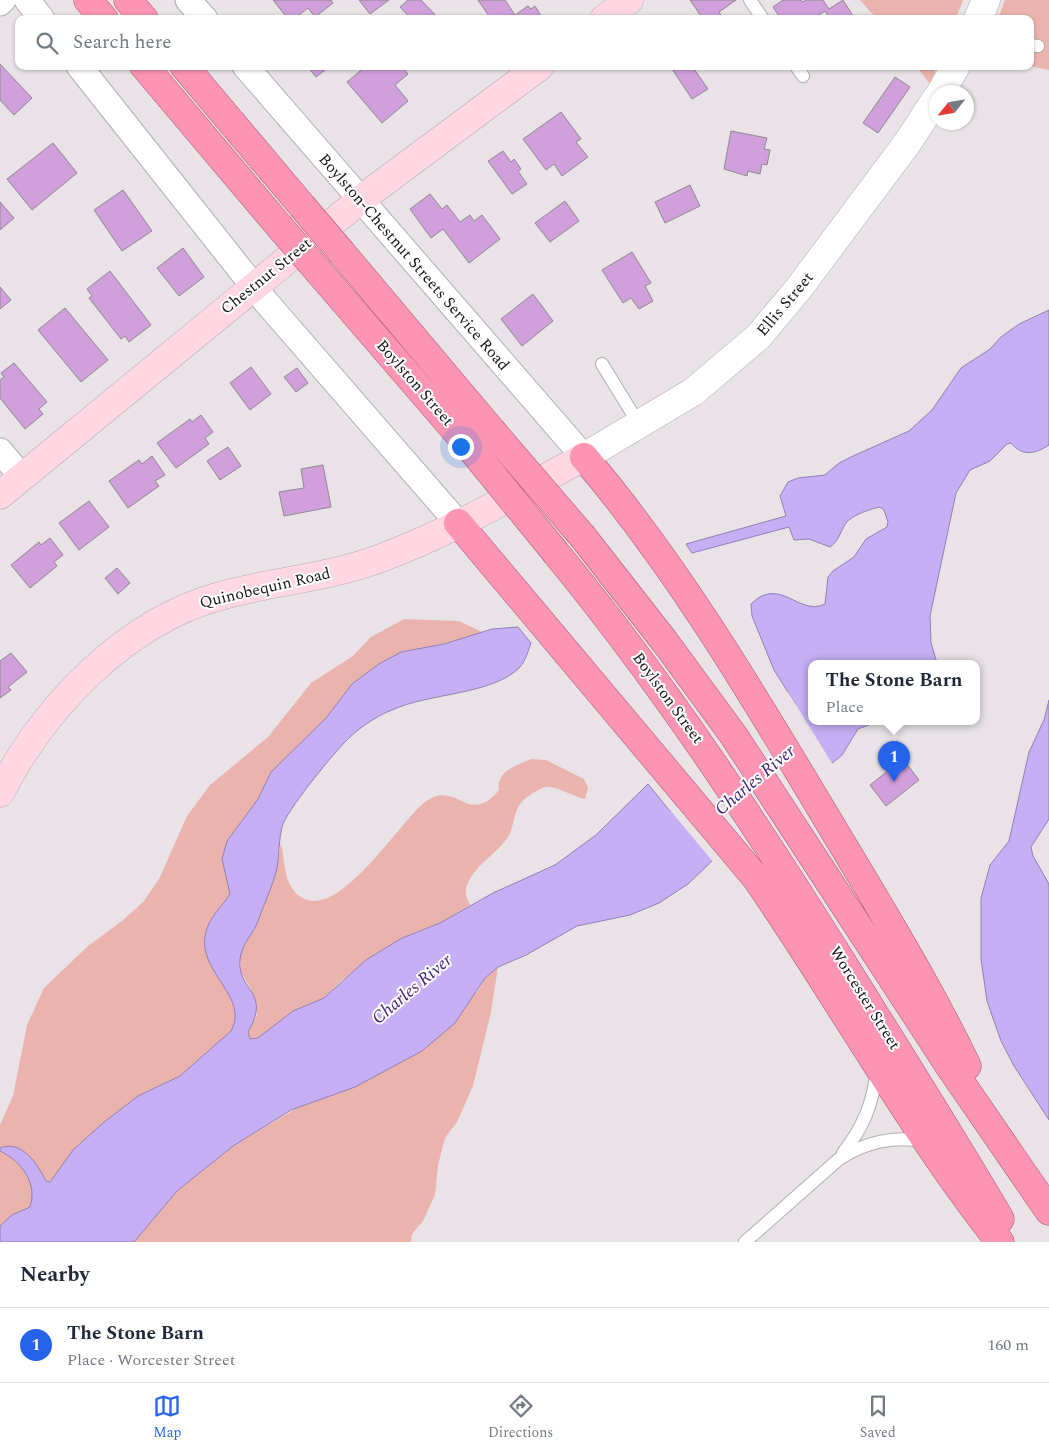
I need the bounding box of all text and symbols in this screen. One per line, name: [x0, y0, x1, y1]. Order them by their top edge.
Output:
search box: [15, 15, 1034, 70]
text: Search here: [73, 28, 172, 57]
icon: search: [33, 29, 61, 57]
north arrow: [929, 85, 974, 130]
street label: Boylston-Chestnut Streets Service Road: [313, 148, 515, 376]
street label: Chestnut Street: [215, 231, 317, 320]
street label: Ellis Street: [751, 266, 819, 341]
street label: Boylston Street: [370, 334, 460, 432]
your location: [448, 434, 474, 460]
street label: Quinobequin Road: [197, 561, 333, 615]
street label: Boylston Street: [627, 647, 710, 749]
popup: [808, 660, 980, 725]
text: The Stone Barn: [826, 666, 962, 695]
text: Place: [826, 695, 864, 719]
water label: Charles River: [709, 738, 802, 822]
pin: 1: [878, 741, 910, 782]
street label: Worcester Street: [823, 941, 907, 1055]
water label: Charles River: [366, 947, 459, 1031]
text: Nearby: [20, 1259, 90, 1291]
text: The Stone Barn: [67, 1319, 204, 1348]
text: 1: [32, 1333, 40, 1357]
text: 160 m: [987, 1333, 1029, 1357]
text: Place · Worcester Street: [67, 1348, 235, 1372]
tab: Map: [153, 1392, 181, 1443]
tab: Directions: [488, 1392, 553, 1443]
tab: Saved: [860, 1392, 896, 1443]

